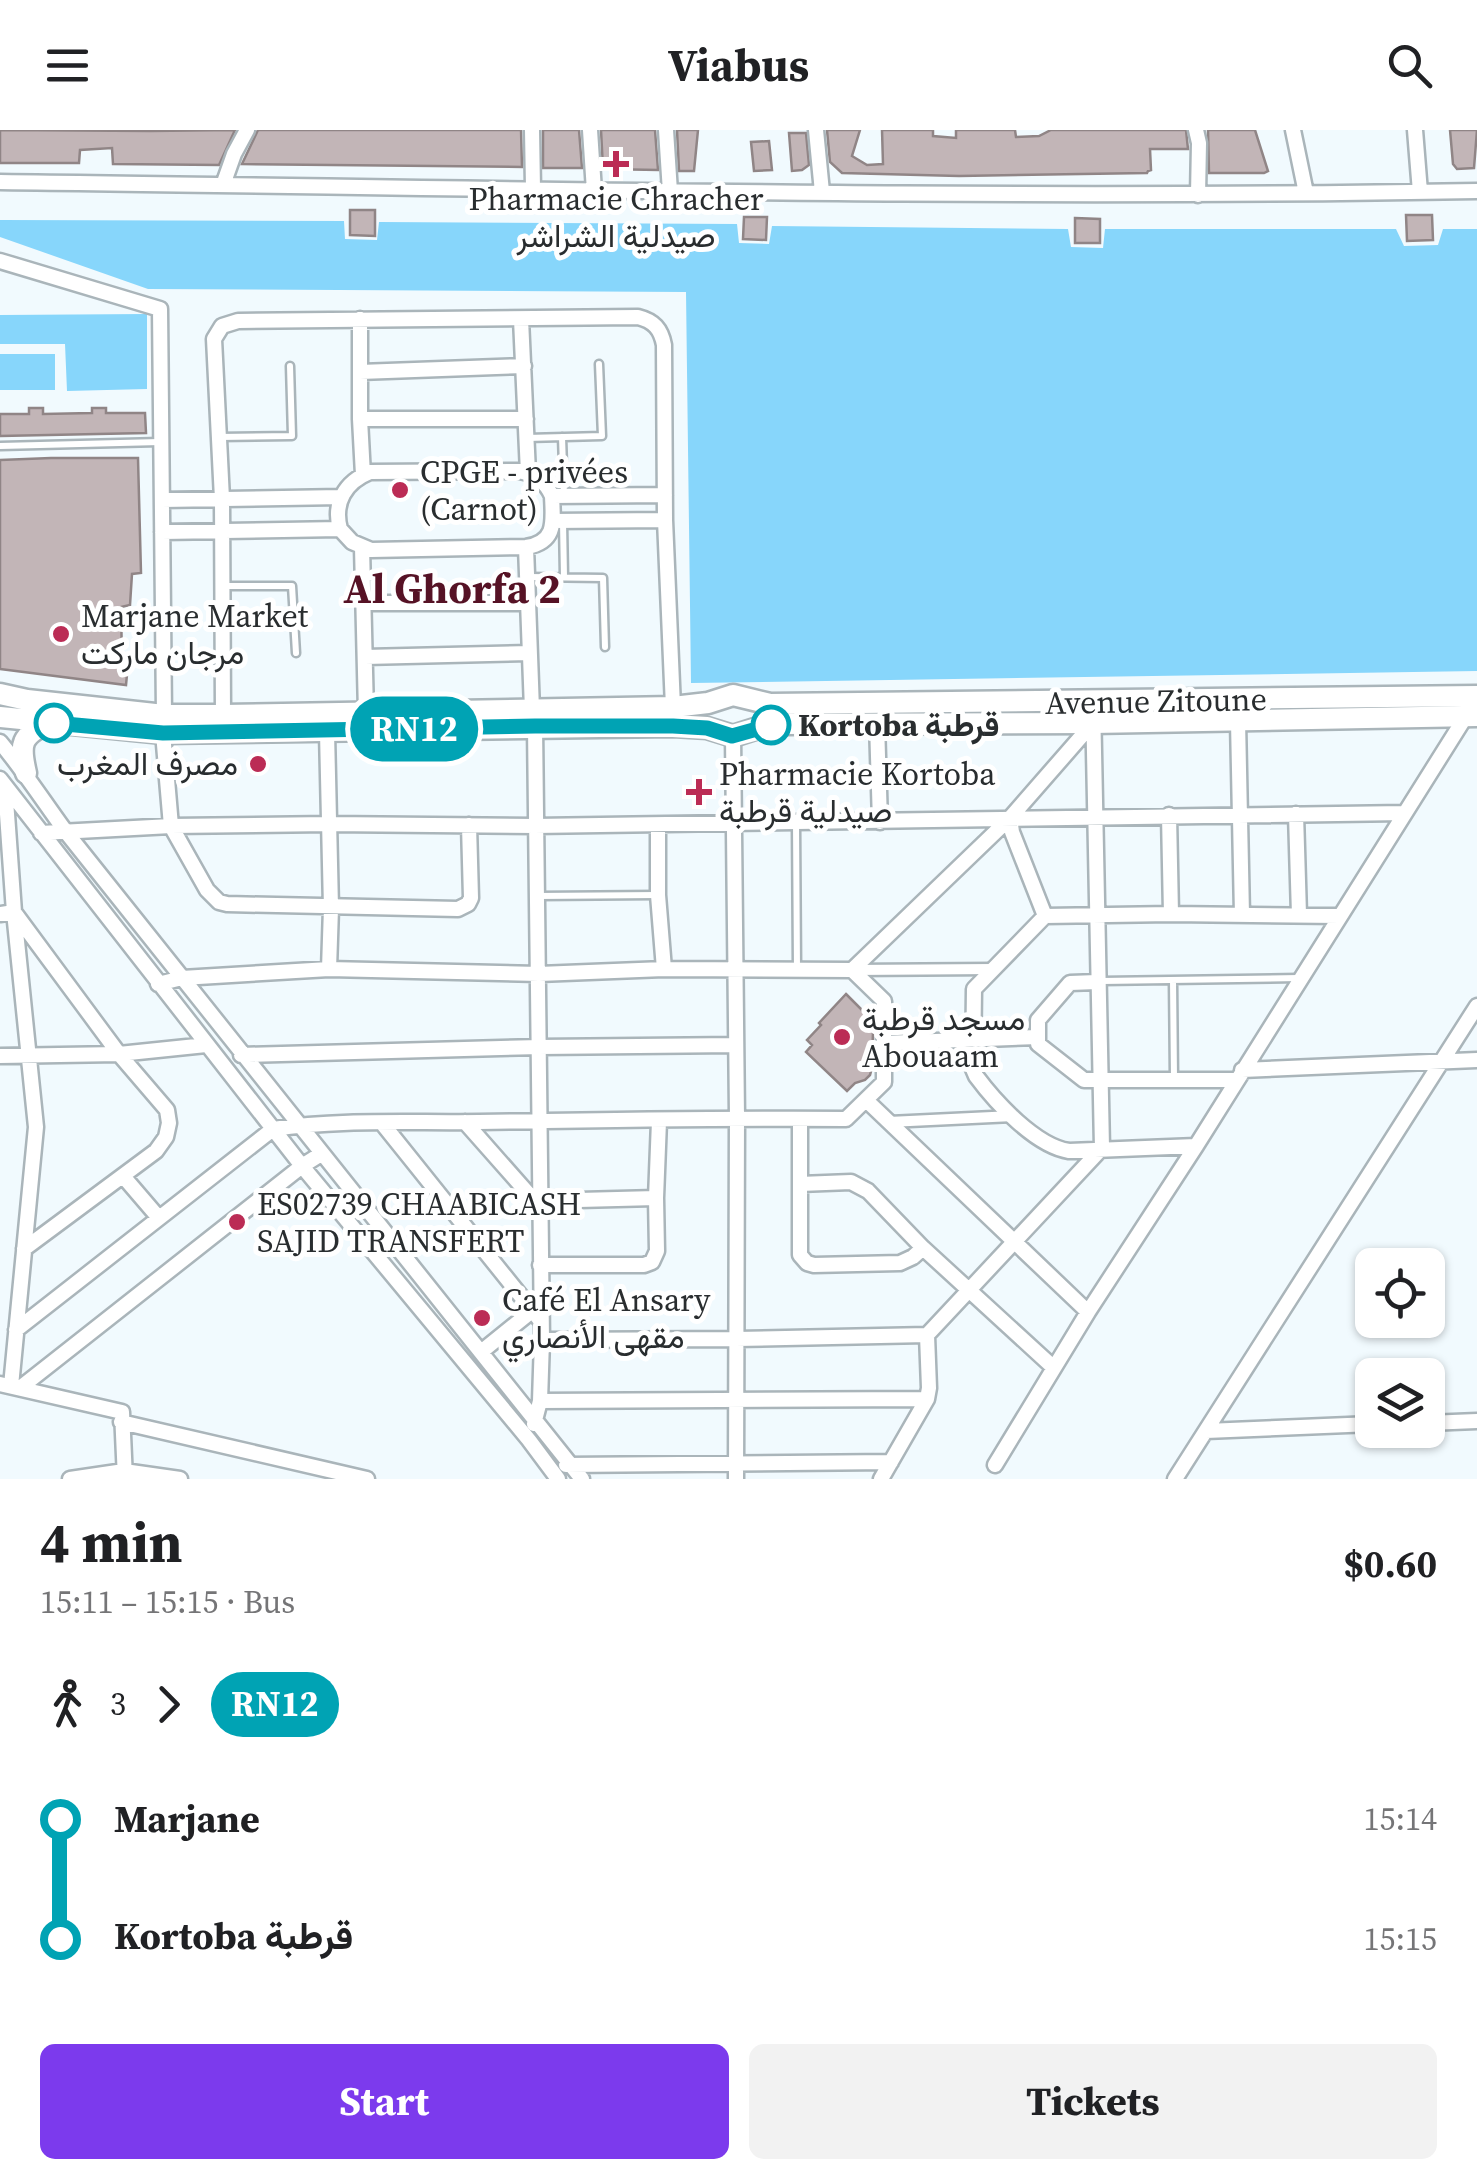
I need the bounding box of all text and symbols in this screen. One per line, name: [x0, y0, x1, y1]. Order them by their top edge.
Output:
text: Viabus: [668, 34, 809, 96]
icon: menu: [40, 38, 95, 93]
icon: search: [1382, 38, 1437, 93]
marker: Pharmacie Chracher صيدلية الشراشر: [605, 153, 627, 175]
place label: Pharmacie Chracher صيدلية الشراشر: [468, 177, 764, 258]
place label: CPGE - privées (Carnot): [420, 450, 628, 531]
marker: CPGE - privées (Carnot): [389, 479, 411, 501]
district label: Al Ghorfa 2: [343, 559, 561, 617]
place label: Marjane Market مرجان ماركت: [81, 594, 309, 675]
marker: Marjane Market مرجان ماركت: [50, 623, 72, 645]
street label: Avenue Zitoune: [1045, 677, 1267, 725]
line badge: RN12: [344, 696, 484, 762]
place label: Kortoba قرطبة: [798, 703, 999, 747]
unlabelled marker: [35, 704, 73, 742]
text: RN12: [370, 705, 458, 753]
marker: Kortoba قرطبة: [752, 706, 790, 744]
place label: مصرف المغرب: [57, 742, 238, 786]
place label: Pharmacie Kortoba صيدلية قرطبة: [719, 752, 996, 833]
marker: مصرف المغرب: [247, 753, 269, 775]
marker: Pharmacie Kortoba صيدلية قرطبة: [688, 781, 710, 803]
place label: مسجد قرطبة Abouaam: [862, 997, 1025, 1078]
marker: مسجد قرطبة Abouaam: [831, 1026, 853, 1048]
place label: ES02739 CHAABICASH SAJID TRANSFERT: [257, 1182, 581, 1263]
marker: ES02739 CHAABICASH SAJID TRANSFERT: [226, 1211, 248, 1233]
map controls: [1355, 1248, 1445, 1448]
button: locate: [1355, 1248, 1445, 1338]
place label: Café El Ansary مقهى الأنصاري: [502, 1278, 711, 1363]
marker: Café El Ansary مقهى الأنصاري: [471, 1307, 493, 1329]
button: layers: [1355, 1358, 1445, 1448]
text: 4 min: [40, 1505, 183, 1580]
text: $0.60: [1343, 1538, 1437, 1590]
text: 15:11 – 15:15 · Bus: [40, 1580, 295, 1624]
icon: walk: [40, 1677, 95, 1732]
icon: forward: [141, 1677, 196, 1732]
text: RN12: [231, 1680, 319, 1728]
text: 3: [110, 1682, 126, 1726]
text: Marjane: [114, 1793, 260, 1845]
text: 15:14: [1363, 1797, 1437, 1841]
text: Kortoba قرطبة: [114, 1910, 353, 1962]
text: 15:15: [1363, 1917, 1437, 1961]
button: Start: [40, 2044, 729, 2159]
button: Tickets: [749, 2044, 1437, 2159]

